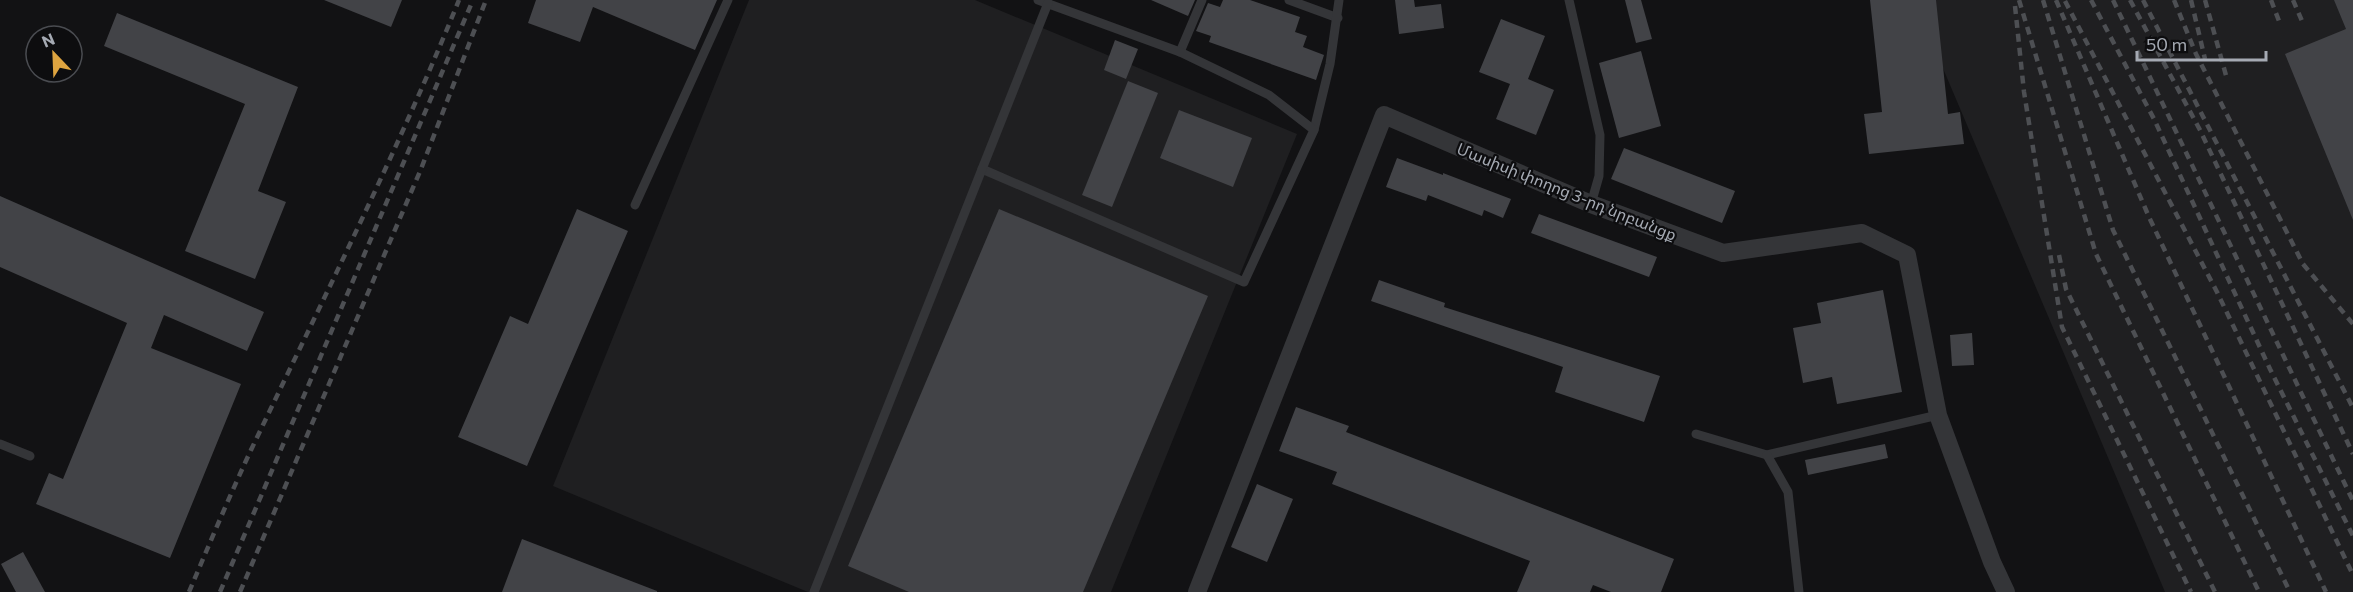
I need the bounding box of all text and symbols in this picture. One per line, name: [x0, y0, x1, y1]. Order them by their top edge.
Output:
north arrow: [24, 24, 84, 84]
scale bar: [2137, 24, 2266, 62]
text: N: [39, 29, 57, 51]
text: 50 m: [2146, 33, 2187, 55]
street label: Մասիսի փողոց 3-րդ նրբանցք: [1454, 138, 1680, 245]

